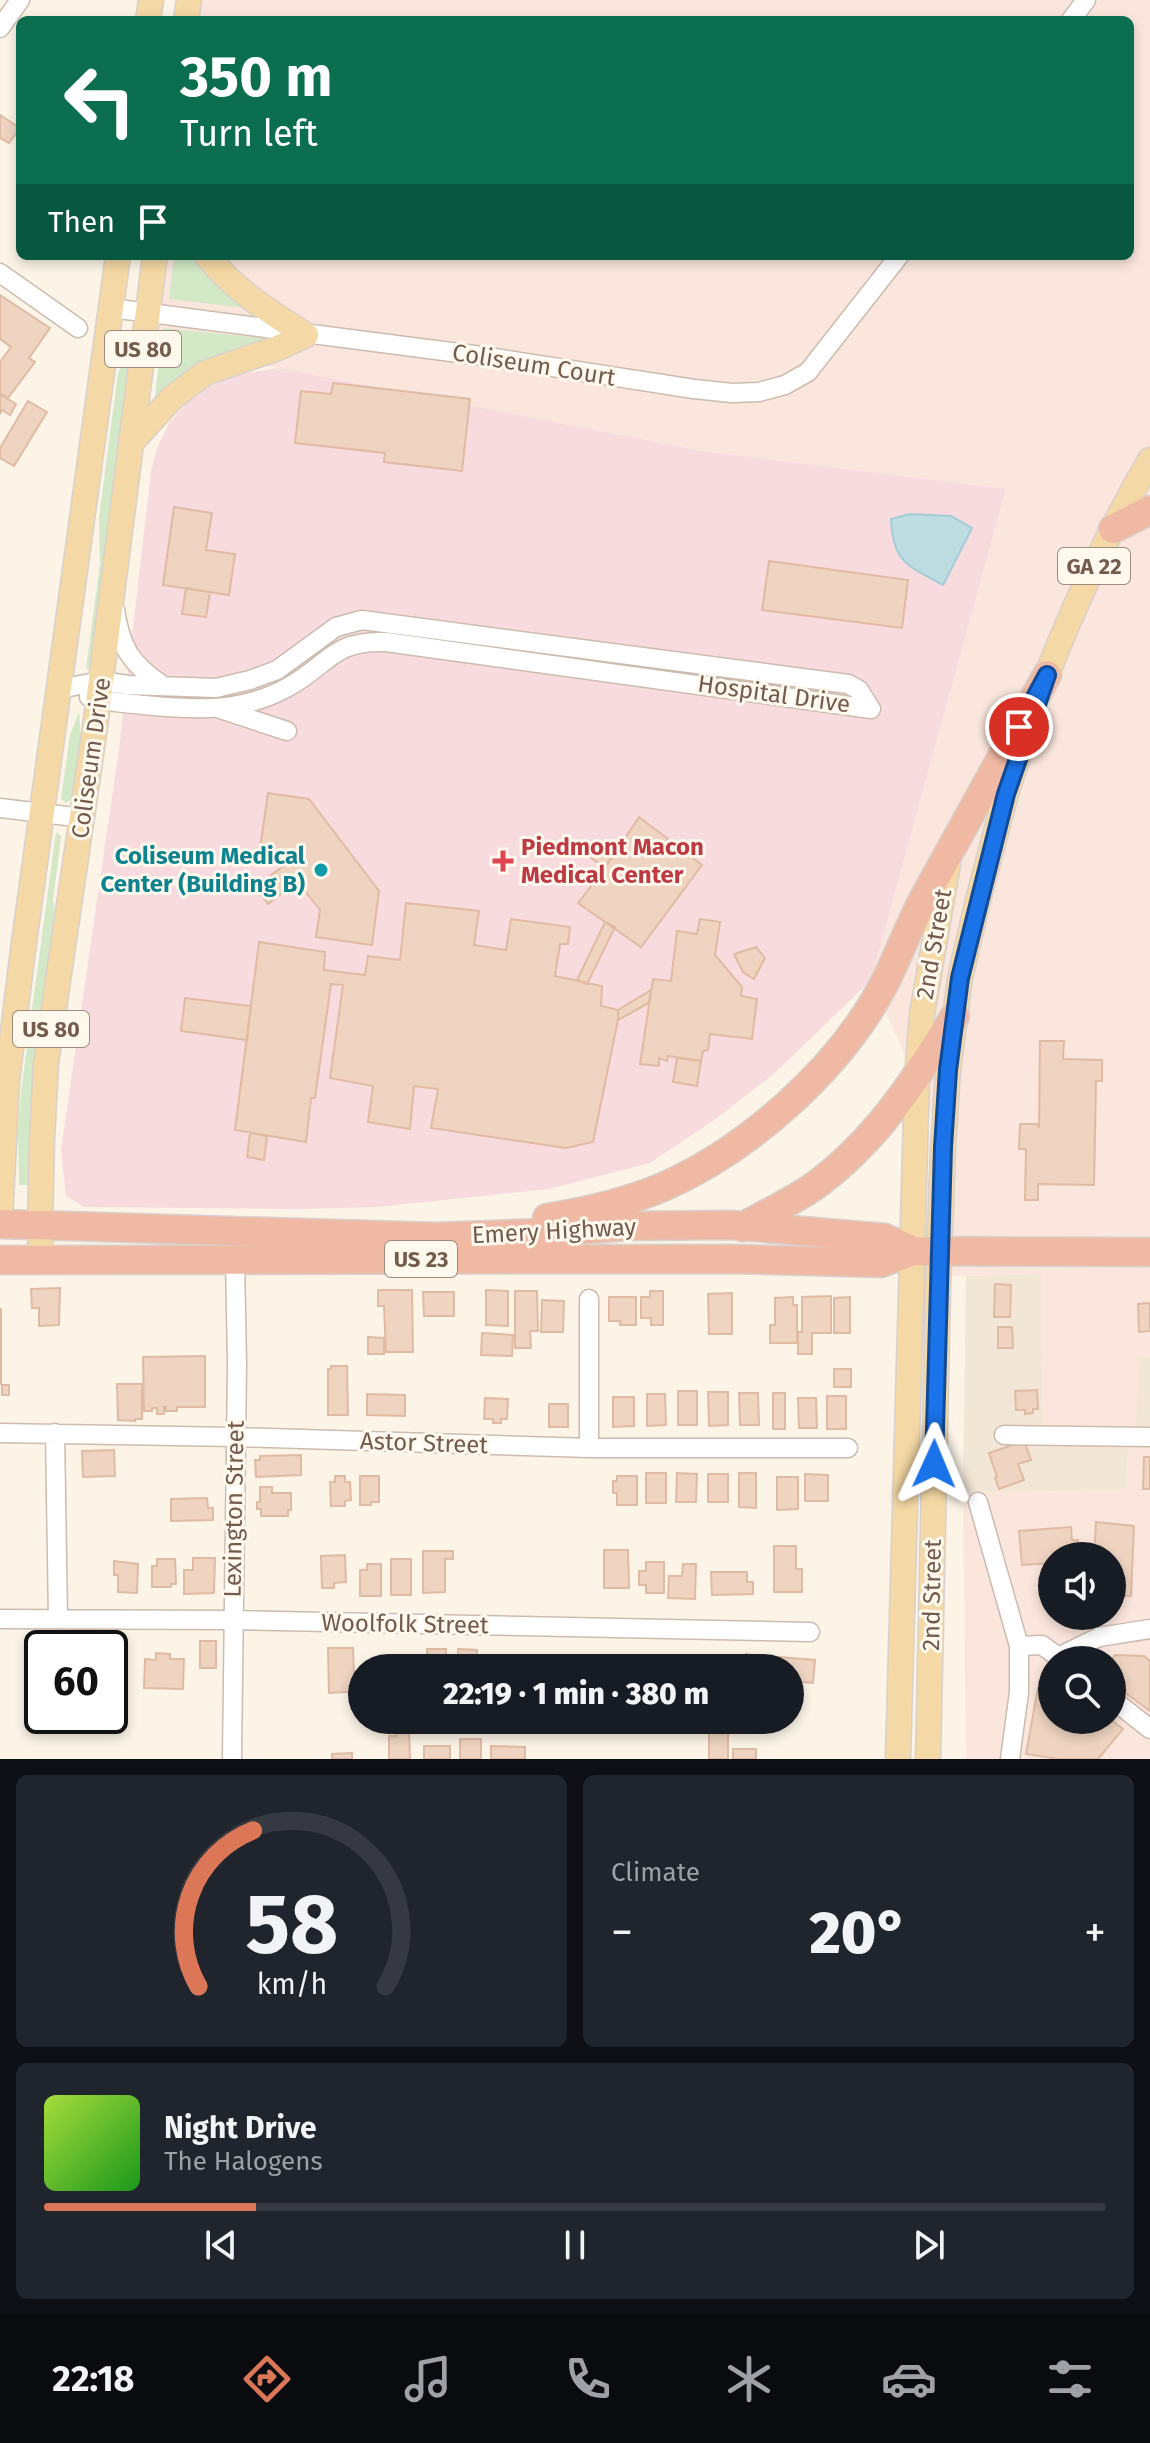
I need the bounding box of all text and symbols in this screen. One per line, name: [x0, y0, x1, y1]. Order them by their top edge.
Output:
text: 350 m: [180, 44, 333, 111]
icon: left: [48, 48, 152, 152]
text: Turn left: [180, 112, 318, 156]
icon: arrive: [131, 200, 175, 244]
text: Then: [48, 204, 115, 240]
road number: US 80: [105, 331, 181, 367]
street label: Coliseum Court: [450, 338, 618, 392]
road number: GA 22: [1058, 548, 1130, 584]
street label: Hospital Drive: [696, 669, 852, 719]
street label: Coliseum Drive: [66, 676, 116, 840]
pin: [985, 693, 1053, 761]
icon: arrive: [997, 705, 1041, 749]
place label: Piedmont Macon Medical Center: [521, 833, 704, 889]
place label: Coliseum Medical Center (Building B): [101, 842, 306, 898]
marker: Piedmont Macon Medical Center: [492, 850, 514, 872]
marker: Coliseum Medical Center (Building B): [312, 861, 330, 879]
street label: 2nd Street: [911, 886, 958, 1001]
road number: US 80: [13, 1011, 89, 1047]
street label: Emery Highway: [471, 1213, 637, 1249]
road number: US 23: [385, 1241, 457, 1277]
street label: Lexington Street: [218, 1420, 250, 1598]
position arrow: [892, 1422, 976, 1506]
street label: Astor Street: [360, 1427, 489, 1459]
street label: 2nd Street: [917, 1539, 947, 1651]
map controls: [1038, 1542, 1126, 1734]
button: sound: [1038, 1542, 1126, 1630]
street label: Woolfolk Street: [321, 1609, 489, 1639]
speed limit sign: 60: [24, 1630, 128, 1734]
button: search: [1038, 1646, 1126, 1734]
text: 22:19 · 1 min · 380 m: [443, 1676, 709, 1712]
text: Climate: [611, 1857, 700, 1888]
text: 58: [245, 1875, 338, 1975]
text: 20°: [809, 1897, 908, 1969]
text: −: [611, 1906, 633, 1959]
text: +: [1084, 1906, 1106, 1959]
text: km/h: [256, 1967, 327, 2002]
text: Night Drive: [164, 2110, 317, 2146]
text: The Halogens: [164, 2146, 323, 2177]
icon: previous: [199, 2223, 243, 2267]
icon: pause: [553, 2223, 597, 2267]
icon: next: [907, 2223, 951, 2267]
icon: directions: [239, 2351, 295, 2407]
icon: music: [400, 2351, 456, 2407]
icon: phone: [560, 2351, 616, 2407]
icon: climate: [721, 2351, 777, 2407]
icon: car: [881, 2351, 937, 2407]
icon: filters: [1042, 2351, 1098, 2407]
text: 22:18: [52, 2357, 135, 2401]

